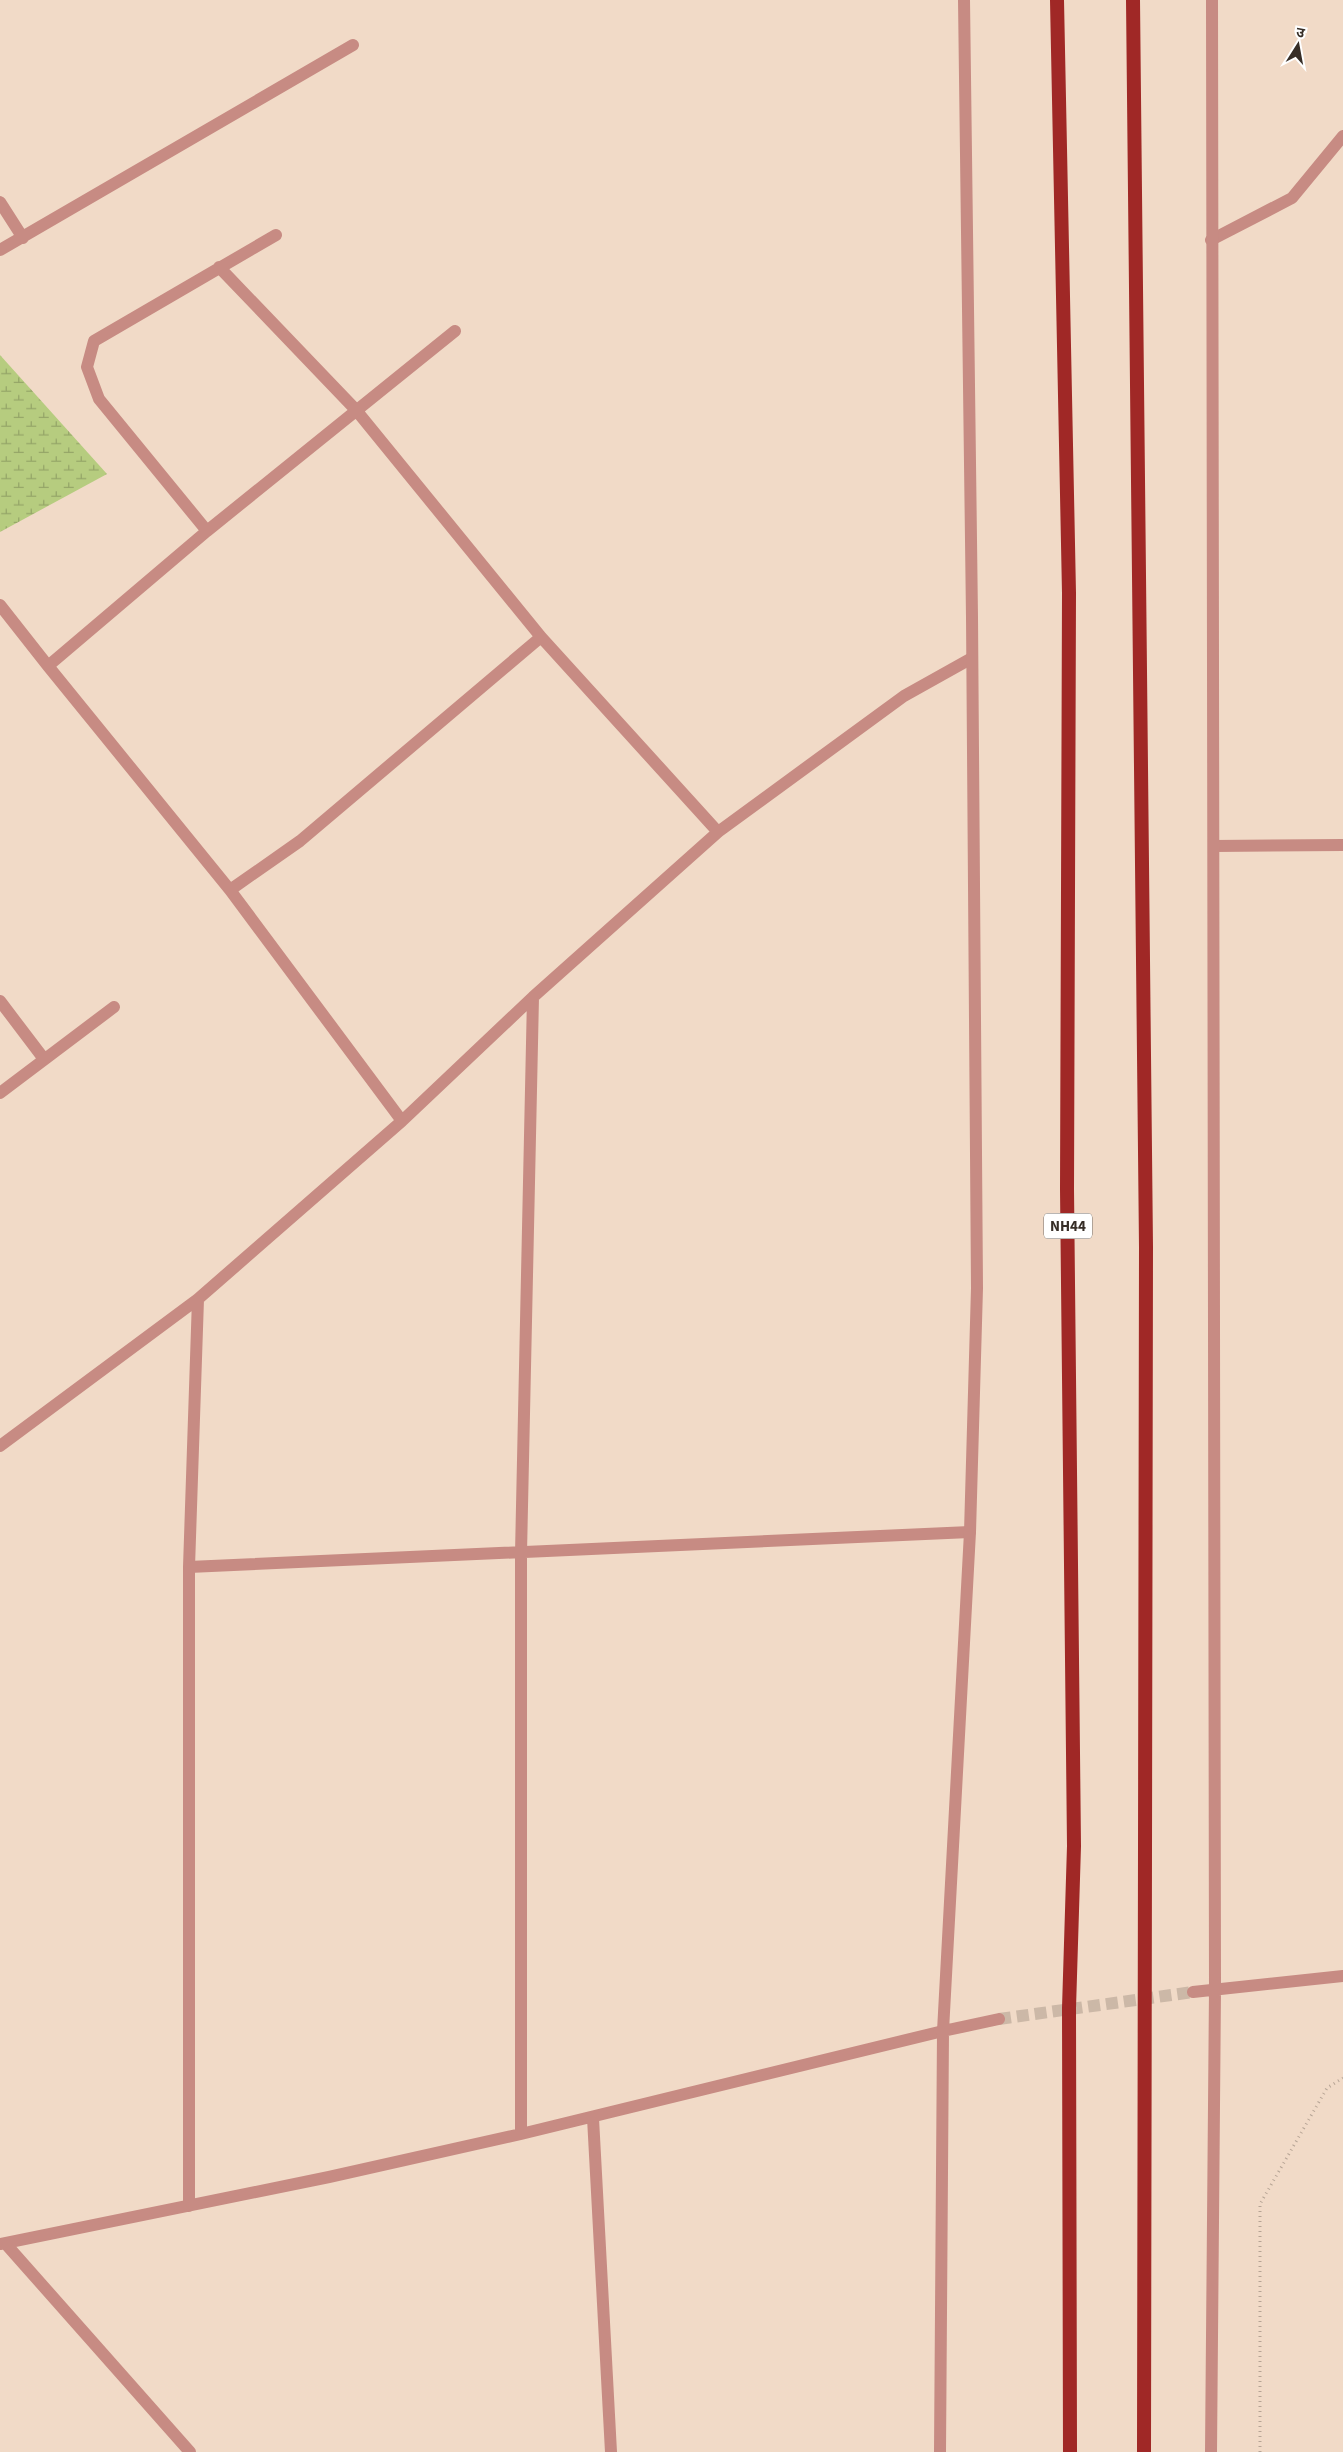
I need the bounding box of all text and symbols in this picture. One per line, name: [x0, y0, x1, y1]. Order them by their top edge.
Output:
north arrow: [1273, 20, 1323, 70]
text: उ: [1294, 23, 1307, 44]
road number: NH44: [1044, 1214, 1092, 1238]

